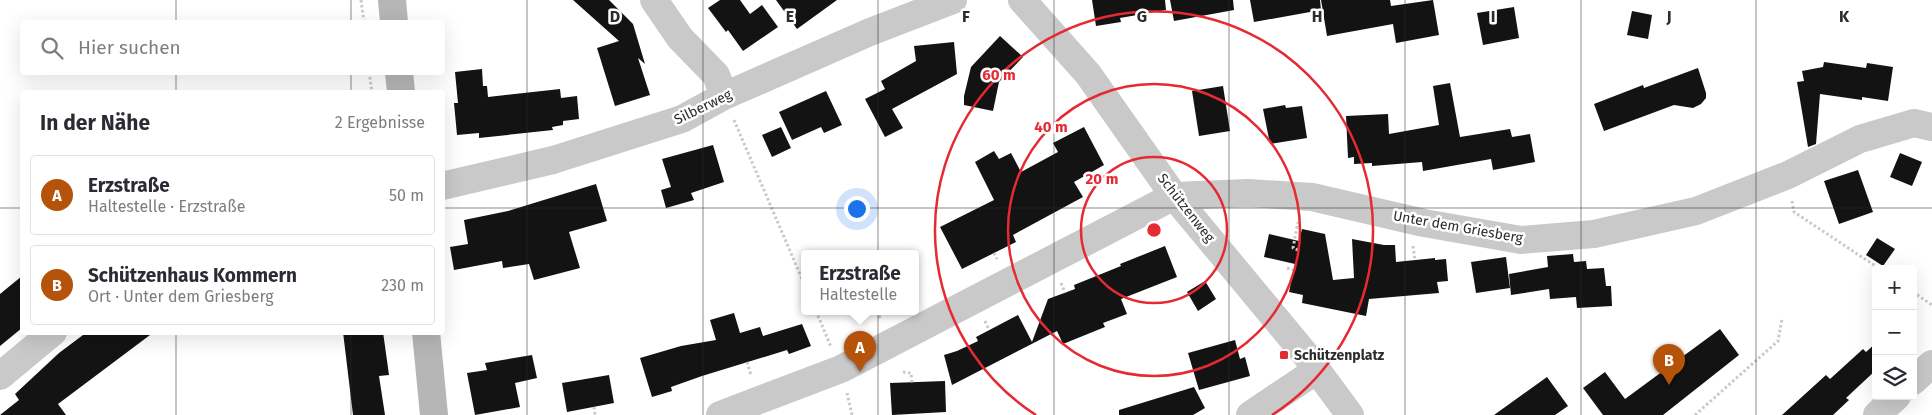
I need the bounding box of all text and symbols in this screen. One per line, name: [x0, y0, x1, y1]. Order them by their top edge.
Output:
text: D: [610, 7, 620, 26]
text: E: [786, 7, 794, 26]
text: F: [962, 7, 970, 26]
text: G: [1137, 7, 1147, 26]
text: H: [1312, 7, 1322, 26]
text: I: [1491, 7, 1495, 26]
text: J: [1665, 7, 1672, 26]
text: K: [1839, 7, 1850, 26]
search box: [20, 20, 445, 75]
icon: search: [38, 34, 66, 62]
text: Hier suchen: [78, 36, 181, 59]
text: 60 m: [982, 66, 1016, 84]
street label: Silberweg: [671, 85, 735, 128]
text: In der Nähe: [40, 110, 150, 136]
text: 2 Ergebnisse: [335, 113, 425, 132]
text: 40 m: [1034, 118, 1068, 136]
text: 20 m: [1086, 170, 1118, 188]
street label: Schützenweg: [1154, 170, 1219, 246]
text: Erzstraße: [88, 174, 170, 197]
text: A: [52, 186, 62, 205]
text: 50 m: [389, 186, 424, 205]
your location: [844, 196, 870, 222]
text: Haltestelle · Erzstraße: [88, 197, 246, 216]
street label: Unter dem Griesberg: [1392, 207, 1525, 247]
centre of rings: [1145, 221, 1163, 239]
popup: [801, 250, 919, 315]
text: Erzstraße: [819, 262, 901, 285]
text: Schützenhaus Kommern: [88, 264, 297, 287]
map controls: [1872, 265, 1917, 400]
button: +: [1872, 265, 1917, 310]
text: B: [52, 276, 62, 295]
text: 230 m: [381, 276, 424, 295]
text: Haltestelle: [819, 285, 897, 304]
text: Ort · Unter dem Griesberg: [88, 287, 274, 306]
button: −: [1872, 310, 1917, 355]
pin: A: [844, 331, 876, 372]
pin: B: [1653, 344, 1685, 385]
place label: Schützenplatz: [1294, 347, 1385, 364]
marker: Schützenplatz: [1278, 349, 1290, 361]
button: layers: [1872, 355, 1917, 400]

